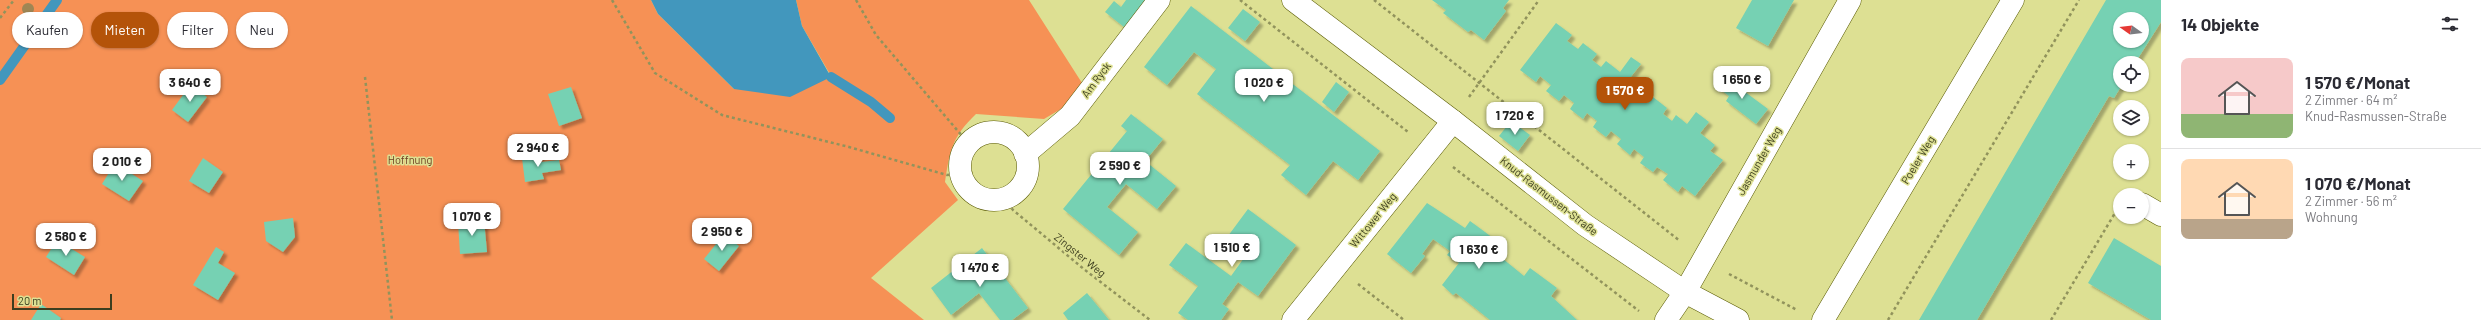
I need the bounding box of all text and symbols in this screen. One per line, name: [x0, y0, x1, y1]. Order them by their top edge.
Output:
chip: Kaufen: [12, 12, 83, 48]
chip: Mieten: [91, 12, 159, 48]
chip: Filter: [167, 12, 228, 48]
chip: Neu: [236, 12, 288, 48]
north arrow: [2113, 12, 2149, 48]
map controls: [2113, 12, 2149, 224]
icon: filters: [2439, 13, 2461, 35]
text: 14 Objekte: [2181, 14, 2259, 34]
button: locate: [2113, 56, 2149, 92]
street label: Am Ryck: [1078, 59, 1113, 100]
pin: 1 650 €: [1705, 66, 1779, 100]
pin: 3 640 €: [153, 69, 227, 103]
pin: 1 020 €: [1227, 69, 1301, 103]
text: 1 650 €: [1722, 71, 1762, 87]
text: 1 570 €/Monat: [2305, 72, 2410, 92]
text: 3 640 €: [169, 74, 211, 90]
text: 1 020 €: [1244, 74, 1284, 90]
icon: home: [2213, 74, 2261, 122]
pin: 1 570 €: [1588, 77, 1662, 111]
text: 1 570 €: [1606, 82, 1644, 98]
text: 2 Zimmer · 64 m²: [2305, 92, 2397, 108]
button: layers: [2113, 100, 2149, 136]
pin: 1 720 €: [1478, 102, 1552, 136]
text: 1 720 €: [1495, 107, 1535, 123]
text: Knud-Rasmussen-Straße: [2305, 108, 2447, 124]
street label: Jasmunder Weg: [1734, 124, 1784, 197]
street label: Poeler Weg: [1898, 133, 1937, 186]
pin: 2 940 €: [501, 134, 575, 168]
text: 2 940 €: [517, 139, 559, 155]
button: +: [2113, 144, 2149, 180]
pin: 2 010 €: [85, 148, 159, 182]
pin: 2 590 €: [1083, 152, 1157, 186]
text: 2 010 €: [102, 153, 142, 169]
park label: Hoffnung: [388, 153, 432, 166]
street label: Knud-Rasmussen-Straße: [1498, 154, 1601, 238]
text: 2 590 €: [1099, 157, 1141, 173]
text: 1 070 €/Monat: [2305, 173, 2411, 193]
icon: home: [2213, 175, 2261, 223]
button: −: [2113, 188, 2149, 224]
street label: Wittower Weg: [1347, 190, 1399, 250]
text: 2 Zimmer · 56 m²: [2305, 193, 2397, 209]
pin: 1 070 €: [435, 203, 509, 237]
text: 1 070 €: [452, 208, 492, 224]
text: Wohnung: [2305, 209, 2358, 225]
pin: 2 950 €: [685, 218, 759, 252]
pin: 2 580 €: [29, 223, 103, 257]
text: 2 950 €: [701, 223, 743, 239]
text: 2 580 €: [45, 228, 87, 244]
street label: Zingster Weg: [1052, 230, 1109, 279]
pin: 1 510 €: [1195, 234, 1269, 268]
pin: 1 630 €: [1442, 236, 1516, 270]
text: 1 510 €: [1214, 239, 1250, 255]
text: 1 630 €: [1459, 241, 1499, 257]
pin: 1 470 €: [943, 254, 1017, 288]
text: 1 470 €: [961, 259, 999, 275]
scale bar: [12, 292, 112, 311]
text: 20 m: [18, 294, 41, 307]

